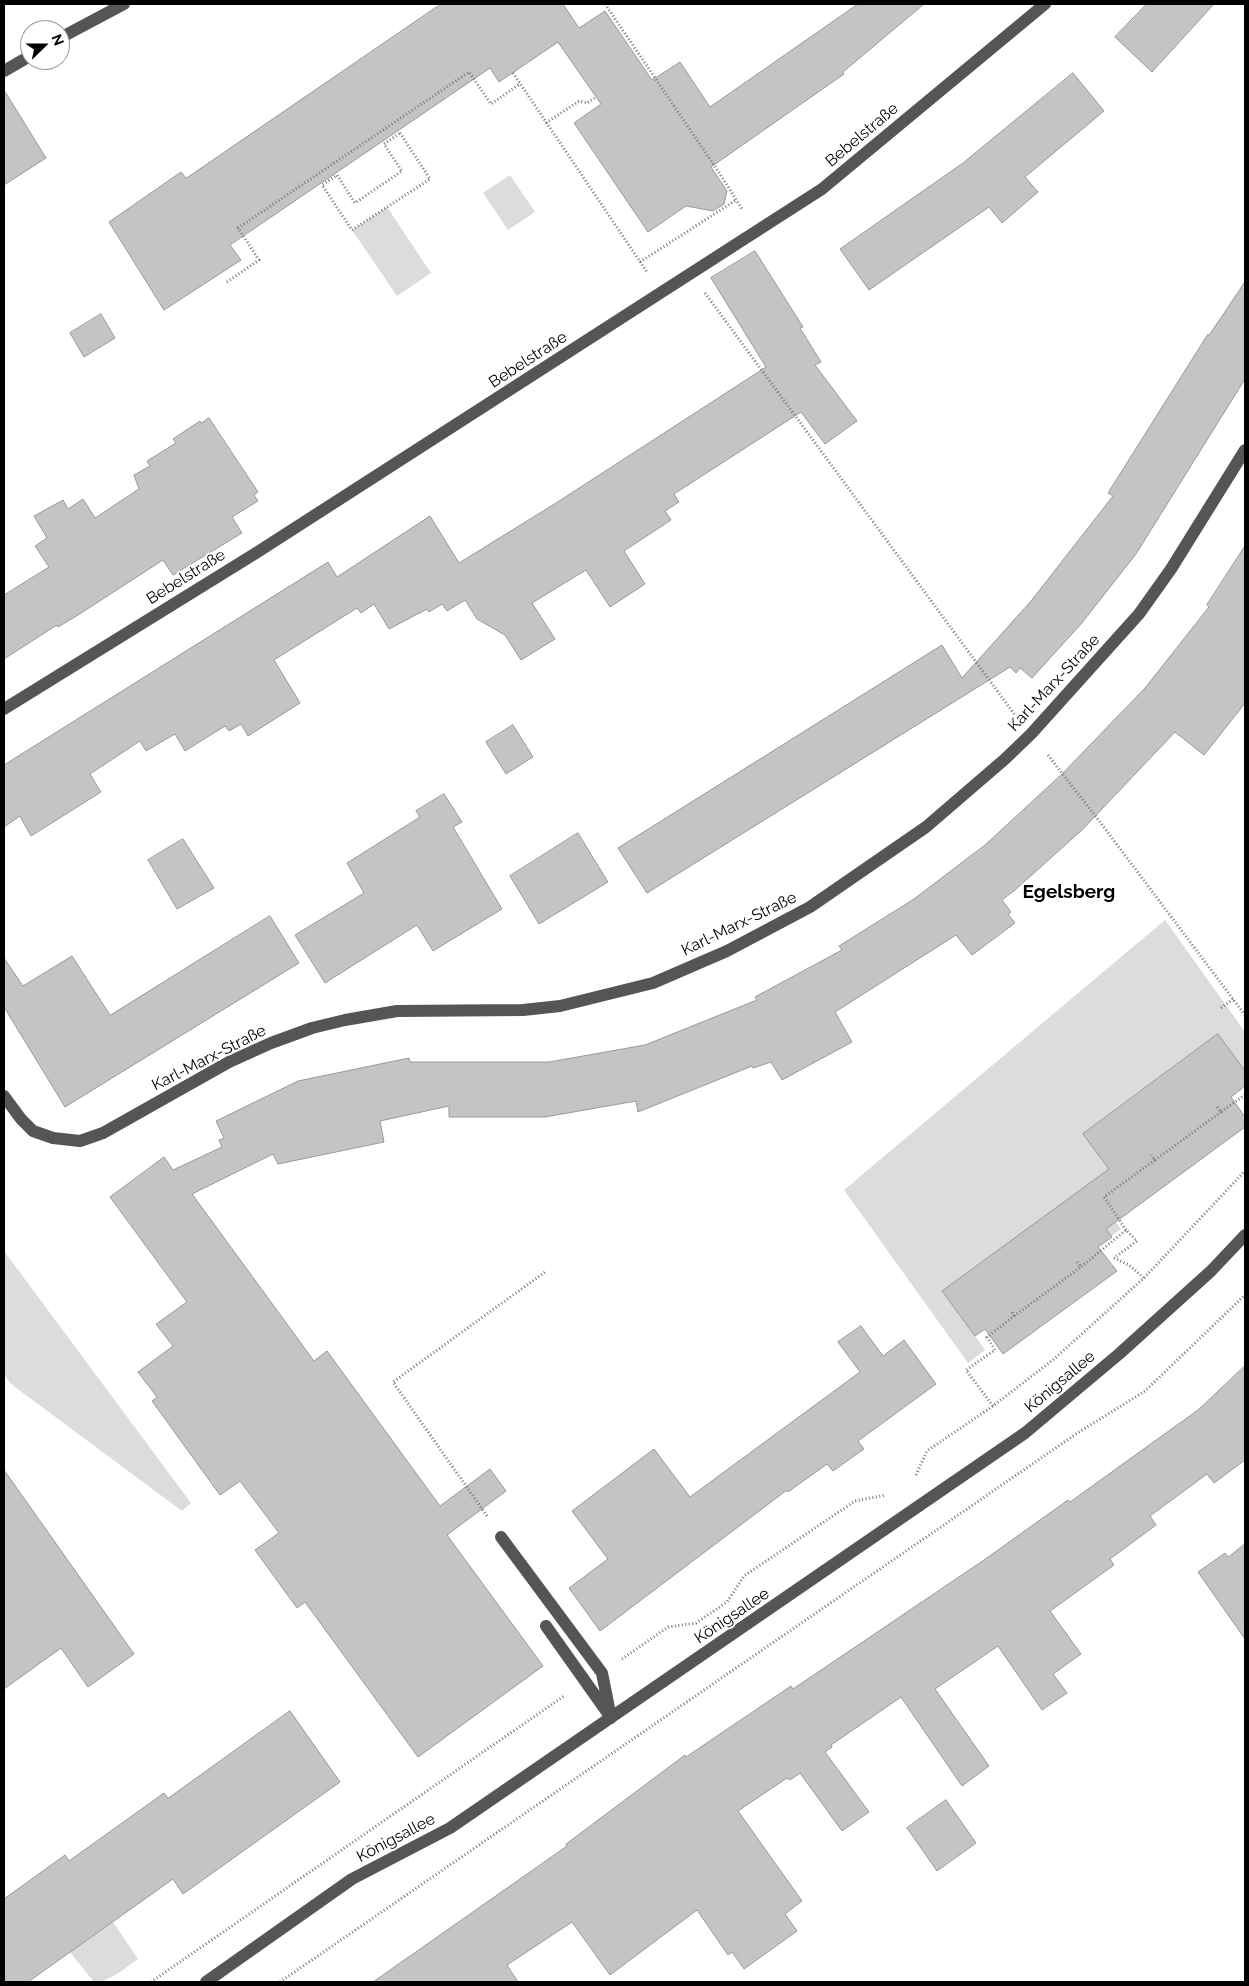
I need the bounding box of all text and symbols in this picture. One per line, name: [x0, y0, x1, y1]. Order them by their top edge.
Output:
north arrow: [20, 20, 70, 70]
text: N: [49, 32, 67, 48]
street label: Bebelstraße: [822, 99, 902, 171]
street label: Bebelstraße: [485, 328, 571, 392]
street label: Bebelstraße: [143, 545, 229, 609]
street label: Karl-Marx-Straße: [1004, 630, 1104, 736]
district label: Egelsberg: [1023, 881, 1115, 903]
street label: Karl-Marx-Straße: [678, 888, 800, 960]
street label: Karl-Marx-Straße: [149, 1021, 269, 1095]
street label: Königsallee: [1021, 1347, 1099, 1417]
street label: Königsallee: [691, 1584, 773, 1648]
street label: Königsallee: [354, 1809, 438, 1867]

